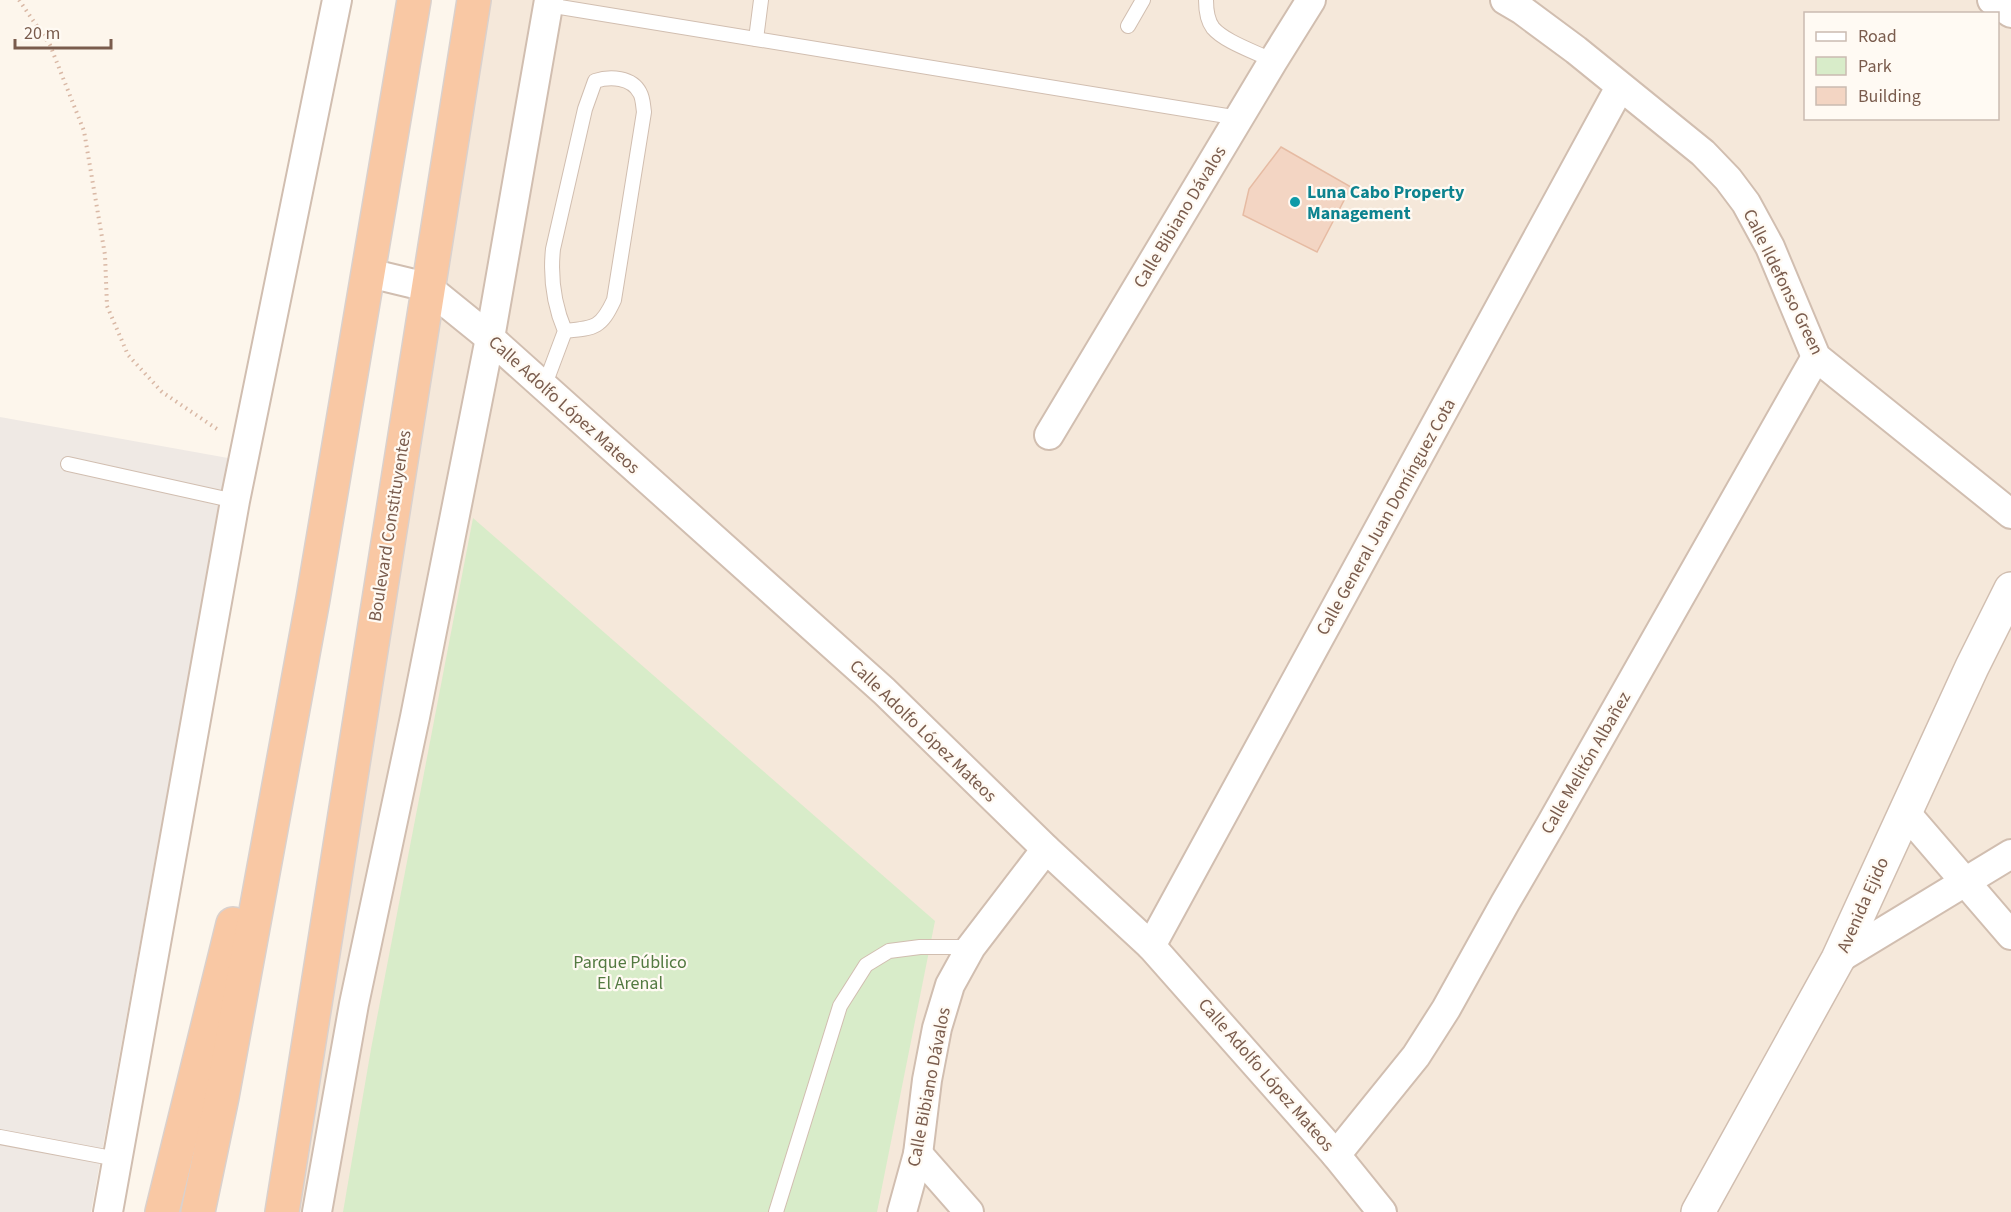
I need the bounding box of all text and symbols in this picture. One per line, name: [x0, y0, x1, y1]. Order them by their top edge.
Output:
scale bar: [15, 12, 111, 50]
legend: [1804, 12, 1999, 120]
text: 20 m: [24, 21, 60, 46]
text: Road: [1858, 24, 1897, 49]
text: Park: [1858, 54, 1892, 79]
text: Building: [1858, 84, 1921, 109]
street label: Calle Bibiano Dávalos: [1128, 141, 1232, 293]
place label: Luna Cabo Property Management: [1307, 180, 1465, 226]
marker: Luna Cabo Property Management: [1288, 195, 1302, 209]
street label: Calle Ildefonso Green: [1737, 205, 1829, 359]
street label: Calle Adolfo López Mateos: [483, 330, 645, 480]
street label: Calle General Juan Domínguez Cota: [1310, 394, 1462, 640]
street label: Boulevard Constituyentes: [363, 429, 417, 623]
street label: Calle Adolfo López Mateos: [844, 654, 1002, 808]
street label: Calle Melitón Albañez: [1535, 687, 1637, 839]
street label: Avenida Ejido: [1831, 853, 1895, 957]
park label: Parque Público El Arenal: [573, 950, 687, 996]
street label: Calle Adolfo López Mateos: [1192, 993, 1340, 1157]
street label: Calle Bibiano Dávalos: [901, 1005, 957, 1169]

